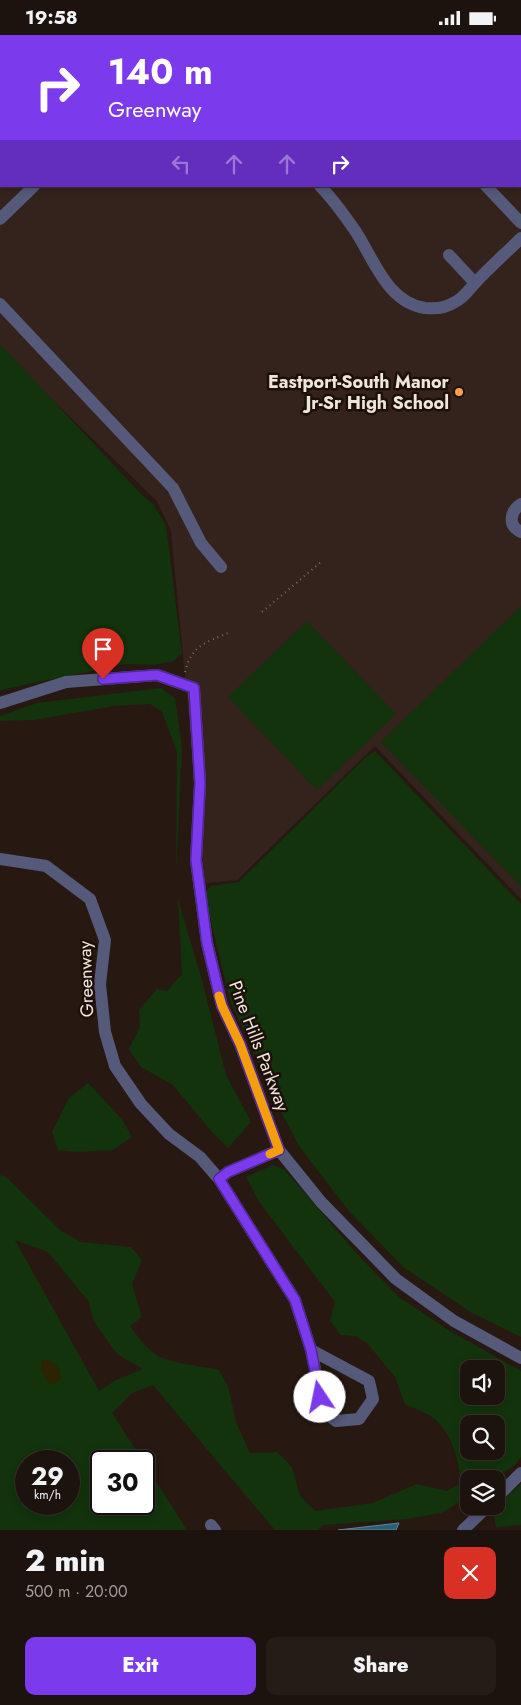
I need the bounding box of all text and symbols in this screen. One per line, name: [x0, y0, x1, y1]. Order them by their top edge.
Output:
text: 19:58: [25, 4, 78, 31]
text: 140 m: [108, 47, 213, 97]
icon: right: [25, 55, 90, 120]
text: Greenway: [108, 93, 201, 125]
icon: left: [167, 150, 195, 178]
icon: ahead: [220, 150, 248, 178]
icon: ahead: [273, 150, 301, 178]
icon: right: [326, 150, 354, 178]
place label: Eastport-South Manor Jr-Sr High School: [268, 369, 450, 416]
marker: Eastport-South Manor Jr-Sr High School: [453, 386, 465, 398]
pin: [82, 628, 124, 679]
icon: arrive: [89, 635, 117, 663]
street label: Greenway: [72, 940, 100, 1018]
street label: Pine Hills Parkway: [222, 977, 296, 1115]
map controls: [460, 1360, 505, 1515]
button: sound: [460, 1360, 505, 1405]
position arrow: [293, 1370, 345, 1422]
button: search: [460, 1415, 505, 1460]
speed limit sign: 30: [90, 1450, 155, 1515]
text: 29: [31, 1458, 64, 1494]
button: layers: [460, 1470, 505, 1515]
text: km/h: [34, 1486, 61, 1504]
text: 2 min: [25, 1539, 106, 1582]
button: close: [444, 1547, 496, 1599]
text: 500 m · 20:00: [25, 1580, 128, 1603]
button: Exit: [25, 1637, 256, 1695]
button: Share: [266, 1637, 496, 1695]

